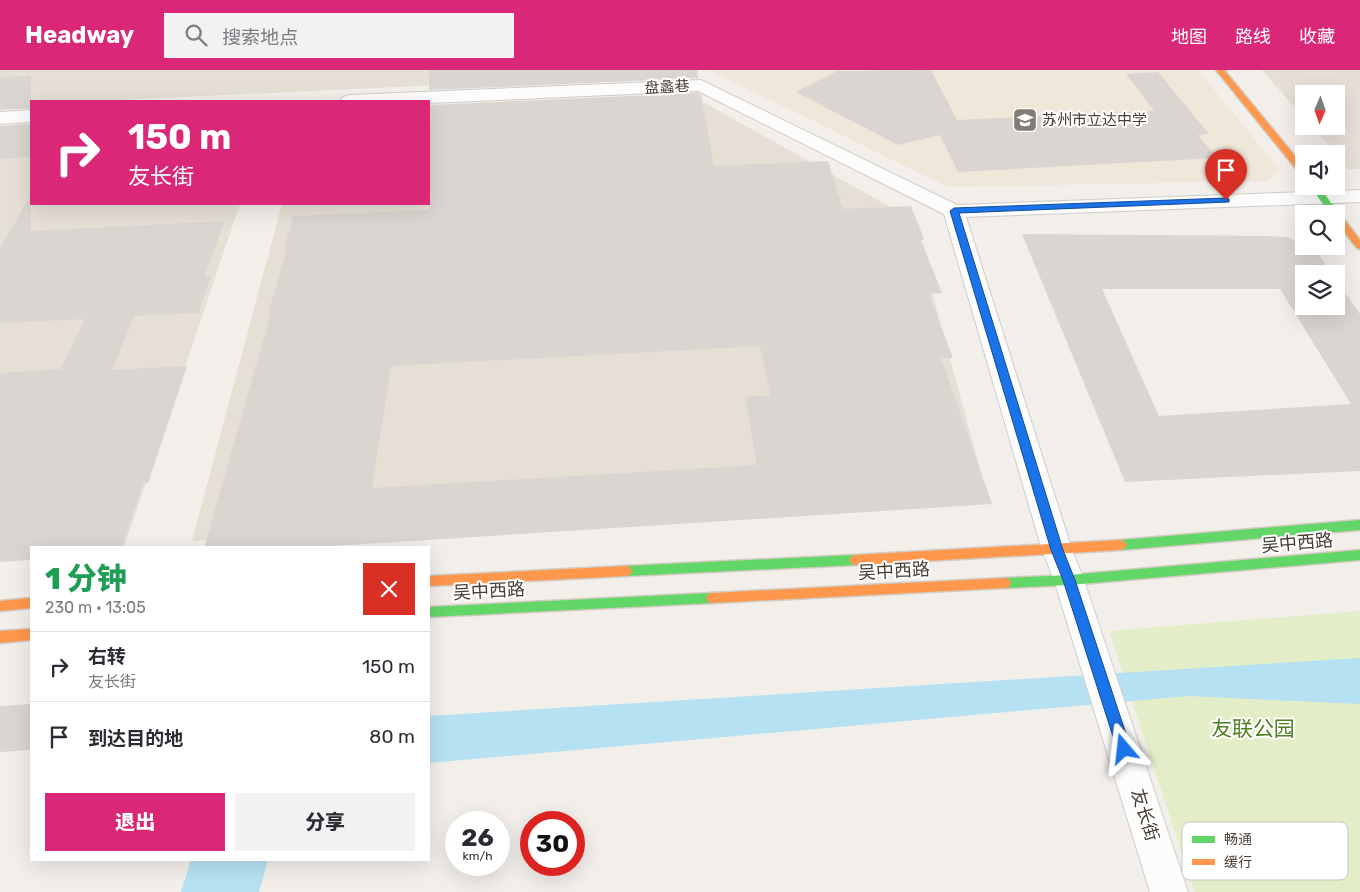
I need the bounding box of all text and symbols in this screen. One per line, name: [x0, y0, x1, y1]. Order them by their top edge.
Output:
search box: [164, 13, 514, 58]
text: Headway: [25, 21, 134, 49]
icon: search: [182, 21, 210, 49]
text: 搜索地点: [222, 26, 298, 49]
text: 地图: [1171, 26, 1207, 48]
text: 路线: [1235, 26, 1271, 48]
text: 收藏: [1299, 26, 1335, 48]
street label: 盘蠡巷: [644, 77, 690, 97]
north arrow: [1295, 85, 1345, 135]
map controls: [1295, 85, 1345, 315]
school or university icon: 苏州市立达中学: [1012, 107, 1038, 133]
place label: 苏州市立达中学: [1042, 111, 1147, 129]
text: 150 m: [128, 116, 231, 158]
icon: right: [45, 120, 110, 185]
button: sound: [1295, 145, 1345, 195]
pin: [1205, 149, 1247, 200]
icon: arrive: [1212, 156, 1240, 184]
text: 友长街: [128, 163, 194, 190]
button: search: [1295, 205, 1345, 255]
button: layers: [1295, 265, 1345, 315]
street label: 吴中西路: [1260, 529, 1334, 557]
street label: 吴中西路: [857, 558, 931, 584]
text: 1 分钟: [45, 561, 127, 597]
button: close: [363, 563, 415, 615]
street label: 吴中西路: [452, 578, 526, 604]
text: 230 m · 13:05: [45, 598, 146, 617]
text: 右转: [88, 645, 126, 668]
icon: right: [45, 653, 73, 681]
text: 150 m: [362, 655, 415, 678]
text: 友长街: [88, 672, 136, 691]
park label: 友联公园: [1211, 716, 1295, 741]
position arrow: [1097, 722, 1149, 774]
icon: arrive: [45, 723, 73, 751]
text: 80 m: [369, 725, 415, 748]
text: 到达目的地: [88, 727, 183, 750]
street label: 友长街: [1127, 786, 1163, 844]
button: 退出: [45, 793, 225, 851]
button: 分享: [235, 793, 415, 851]
speed limit sign: 30: [520, 811, 585, 876]
legend: [1182, 822, 1348, 880]
text: 26: [461, 823, 494, 852]
text: 畅通: [1224, 831, 1252, 848]
text: km/h: [463, 849, 492, 863]
text: 缓行: [1224, 854, 1252, 871]

